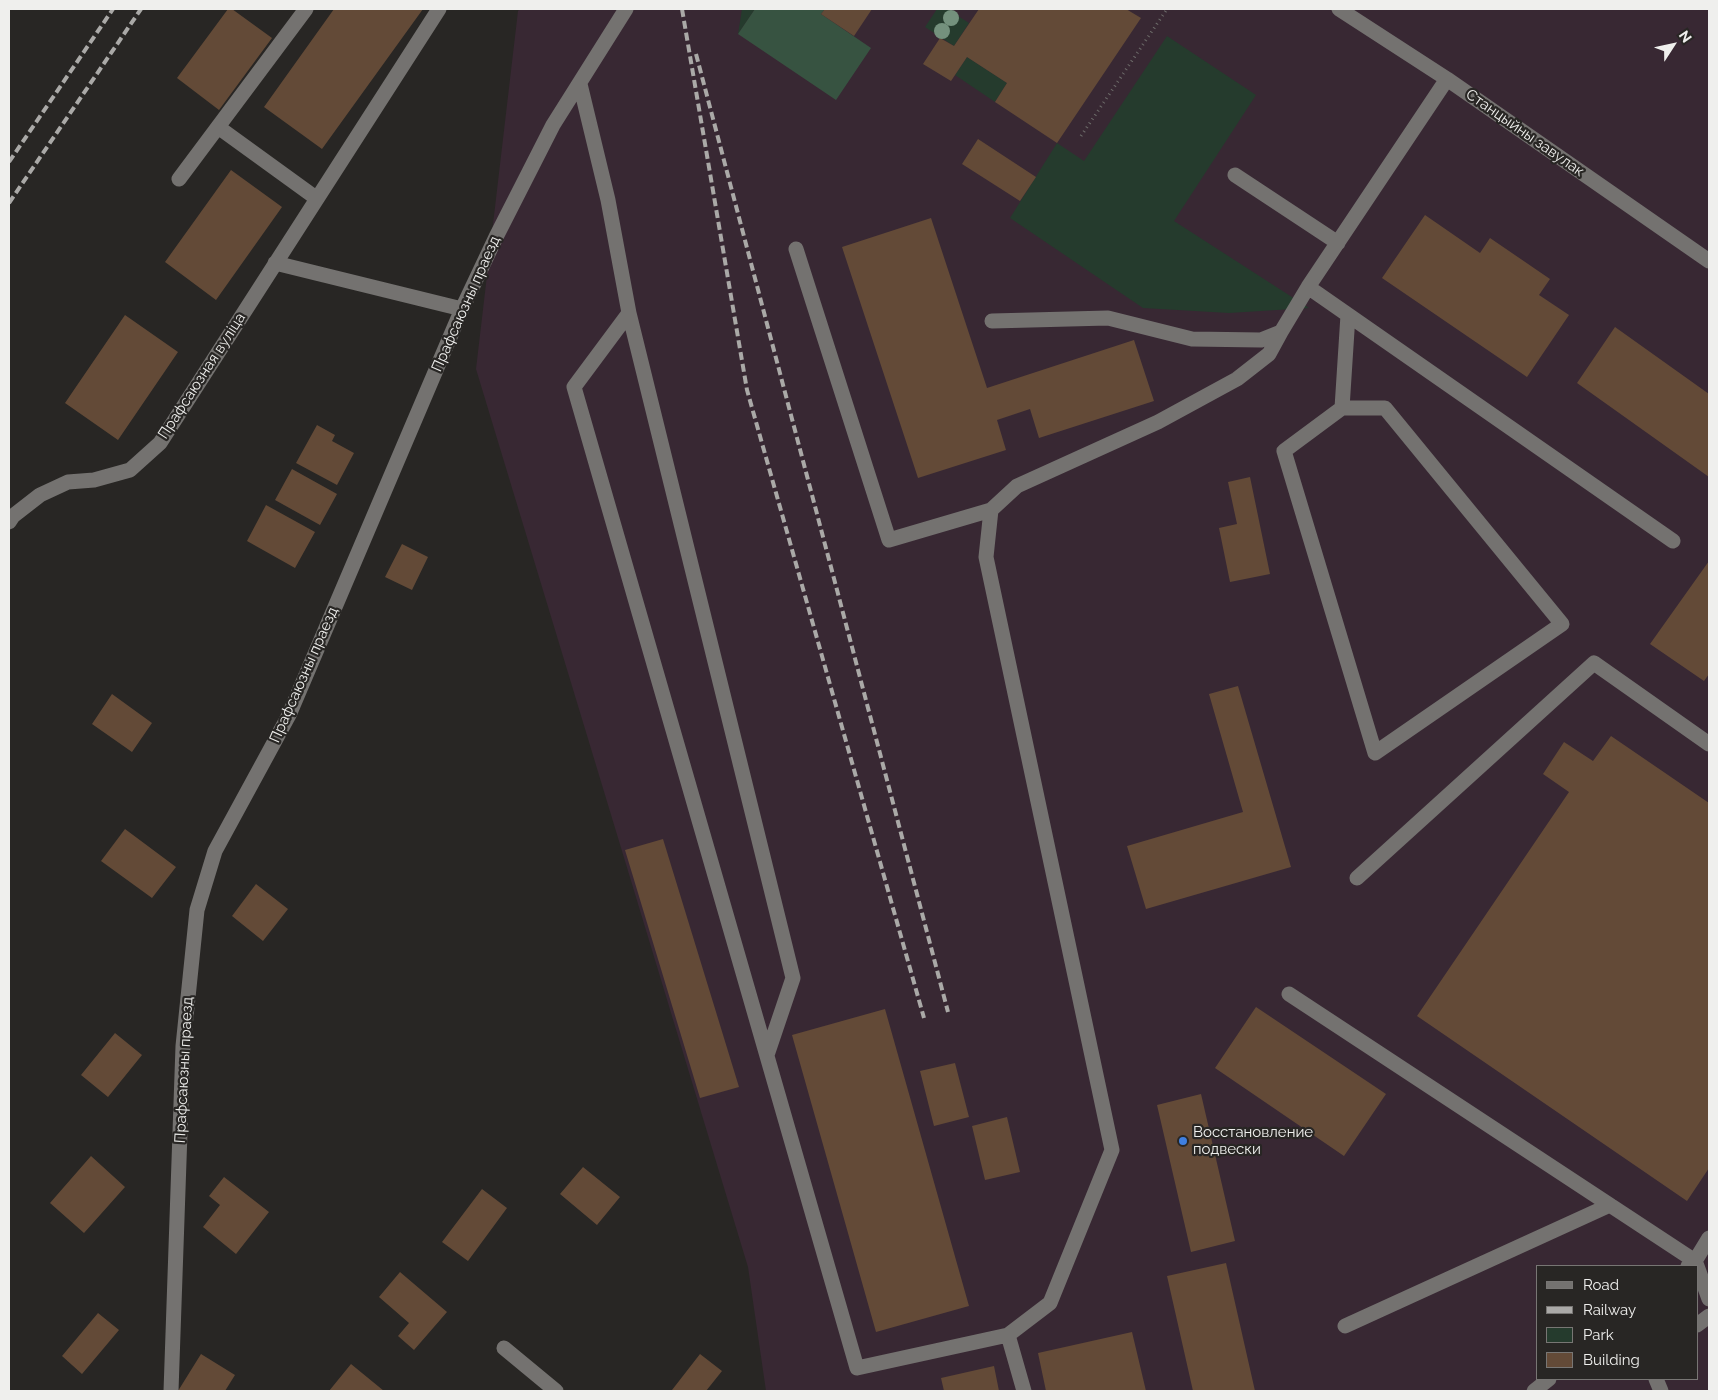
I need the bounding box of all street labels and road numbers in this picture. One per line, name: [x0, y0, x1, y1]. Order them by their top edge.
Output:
street label: Станцыйны завулак: [1462, 85, 1588, 181]
street label: Прафсаюзны праезд: [428, 233, 504, 375]
street label: Прафсаюзная вуліца: [154, 309, 250, 443]
street label: Прафсаюзны праезд: [266, 604, 342, 746]
street label: Прафсаюзны праезд: [171, 996, 197, 1144]

